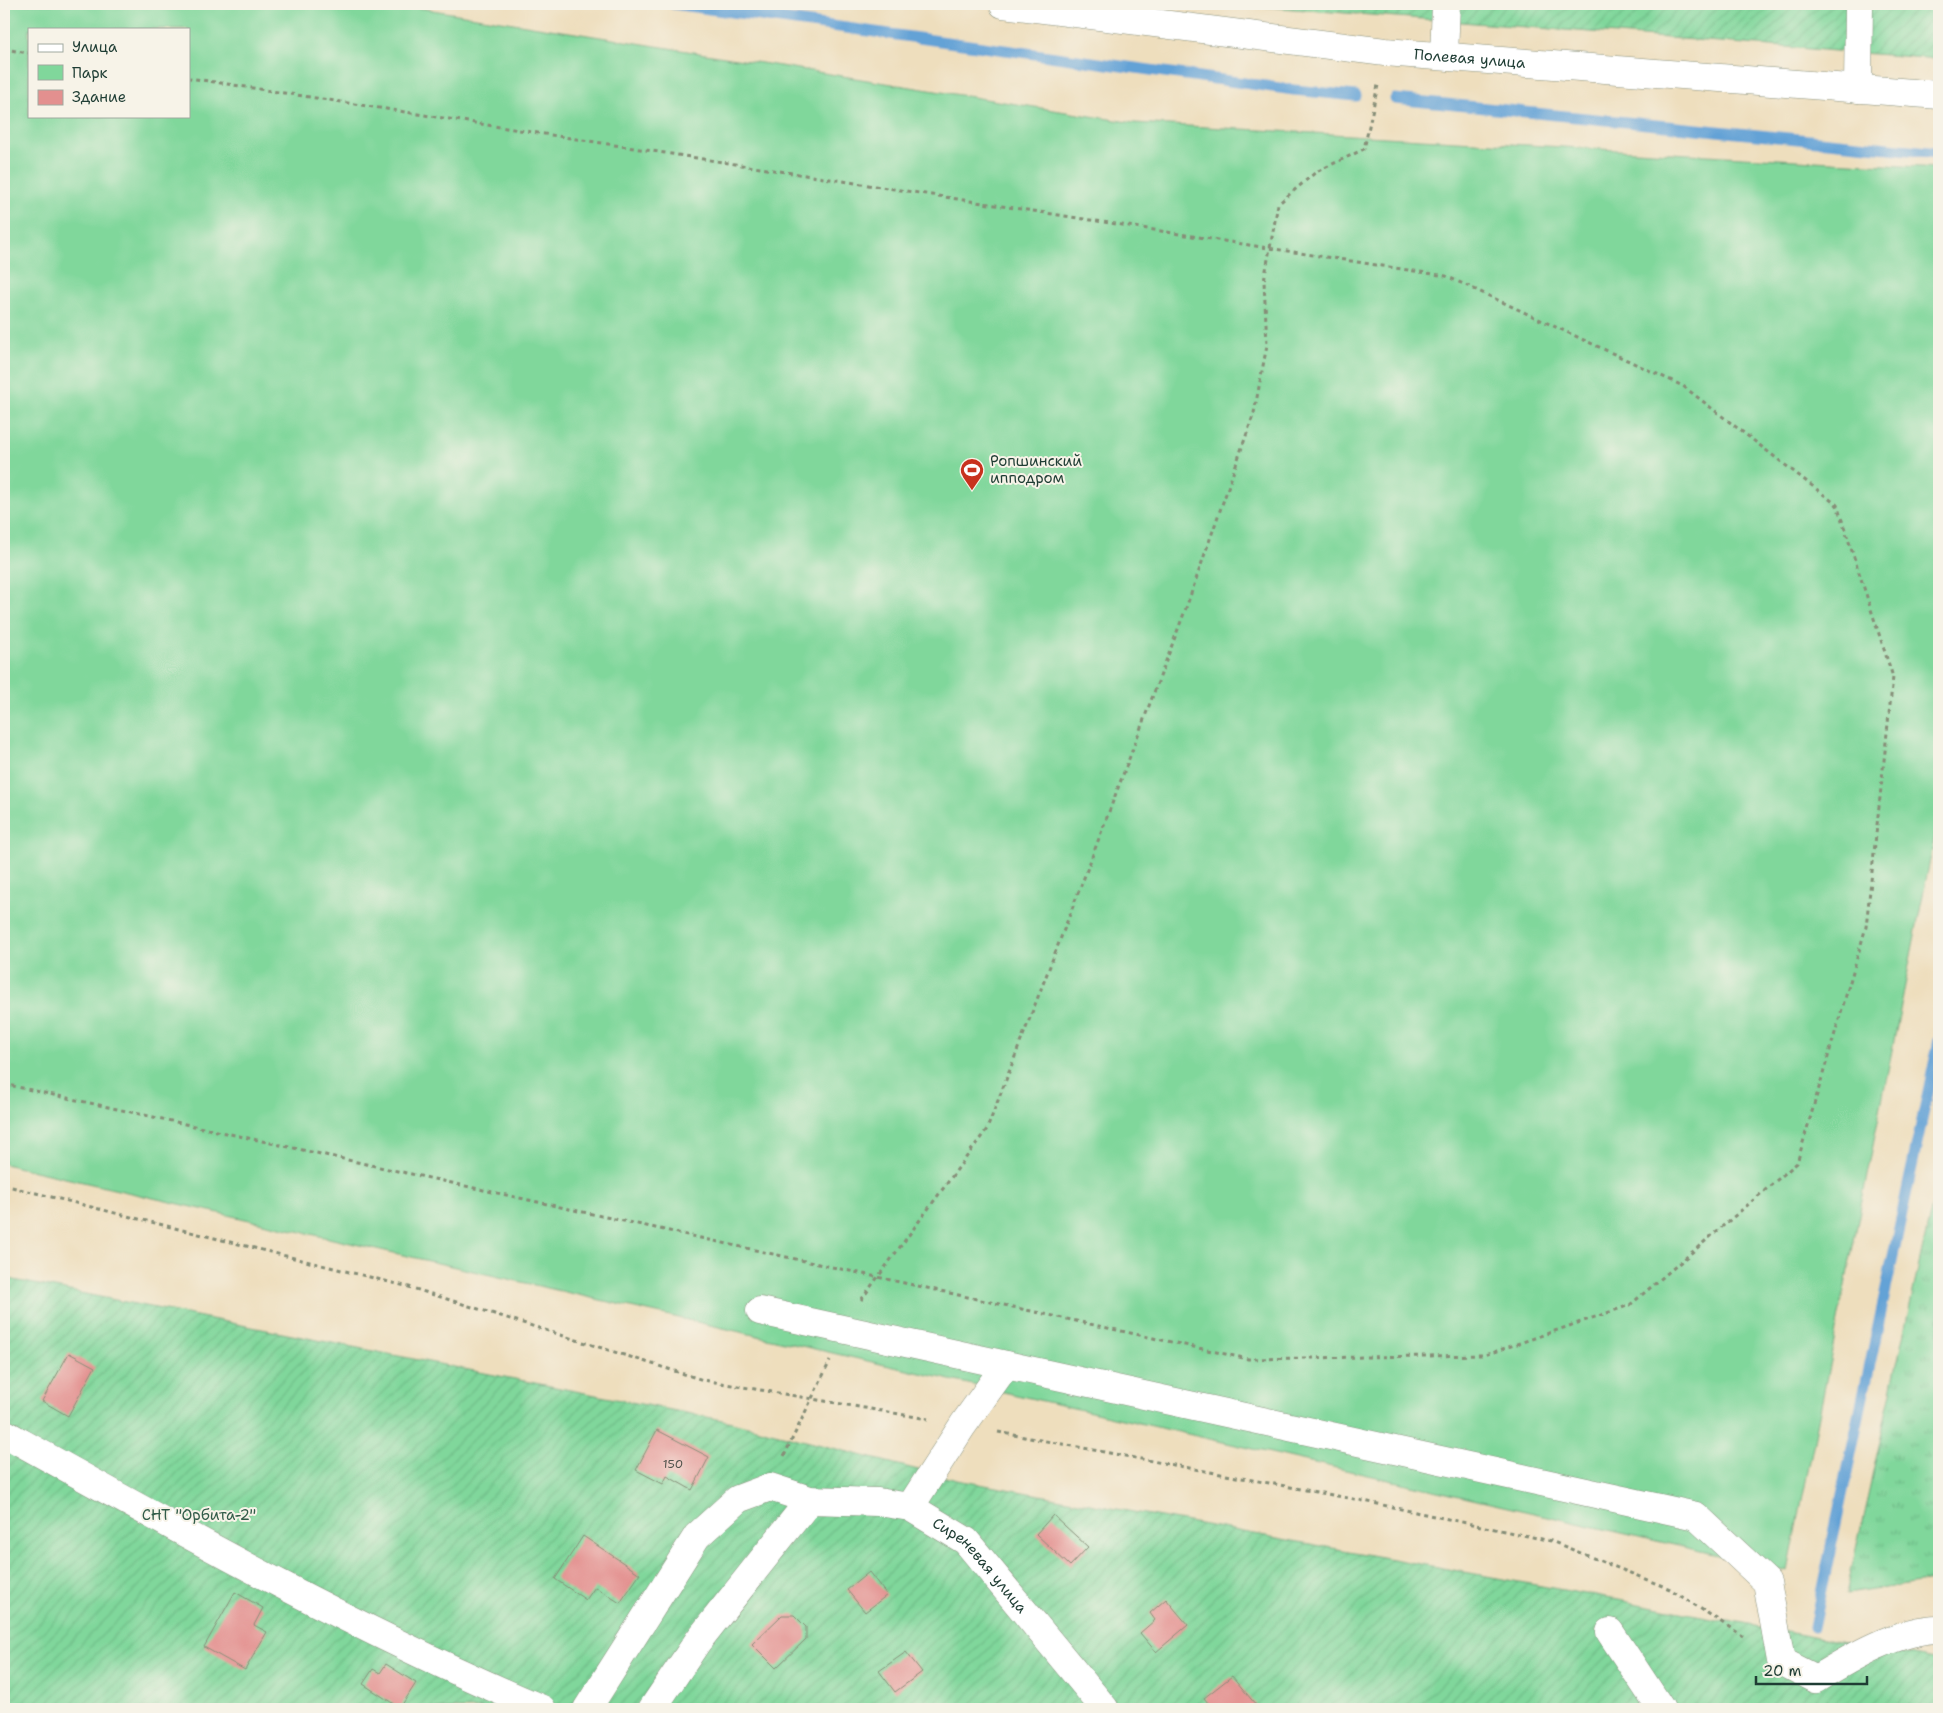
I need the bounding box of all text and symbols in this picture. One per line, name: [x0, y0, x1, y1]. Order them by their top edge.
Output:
legend: [28, 28, 190, 118]
text: Улица: [72, 37, 118, 57]
street label: Полевая улица: [1413, 44, 1527, 73]
text: Парк: [72, 63, 108, 83]
text: Здание: [72, 87, 126, 107]
place label: Ропшинский ипподром: [990, 451, 1082, 488]
sports icon: Ропшинский ипподром: [959, 457, 985, 491]
house number: 150: [663, 1456, 683, 1472]
park label: СНТ "Орбита-2": [142, 1505, 256, 1525]
street label: Сиреневая улица: [929, 1513, 1032, 1618]
scale bar: [1756, 1653, 1867, 1685]
text: 20 m: [1763, 1661, 1802, 1681]

